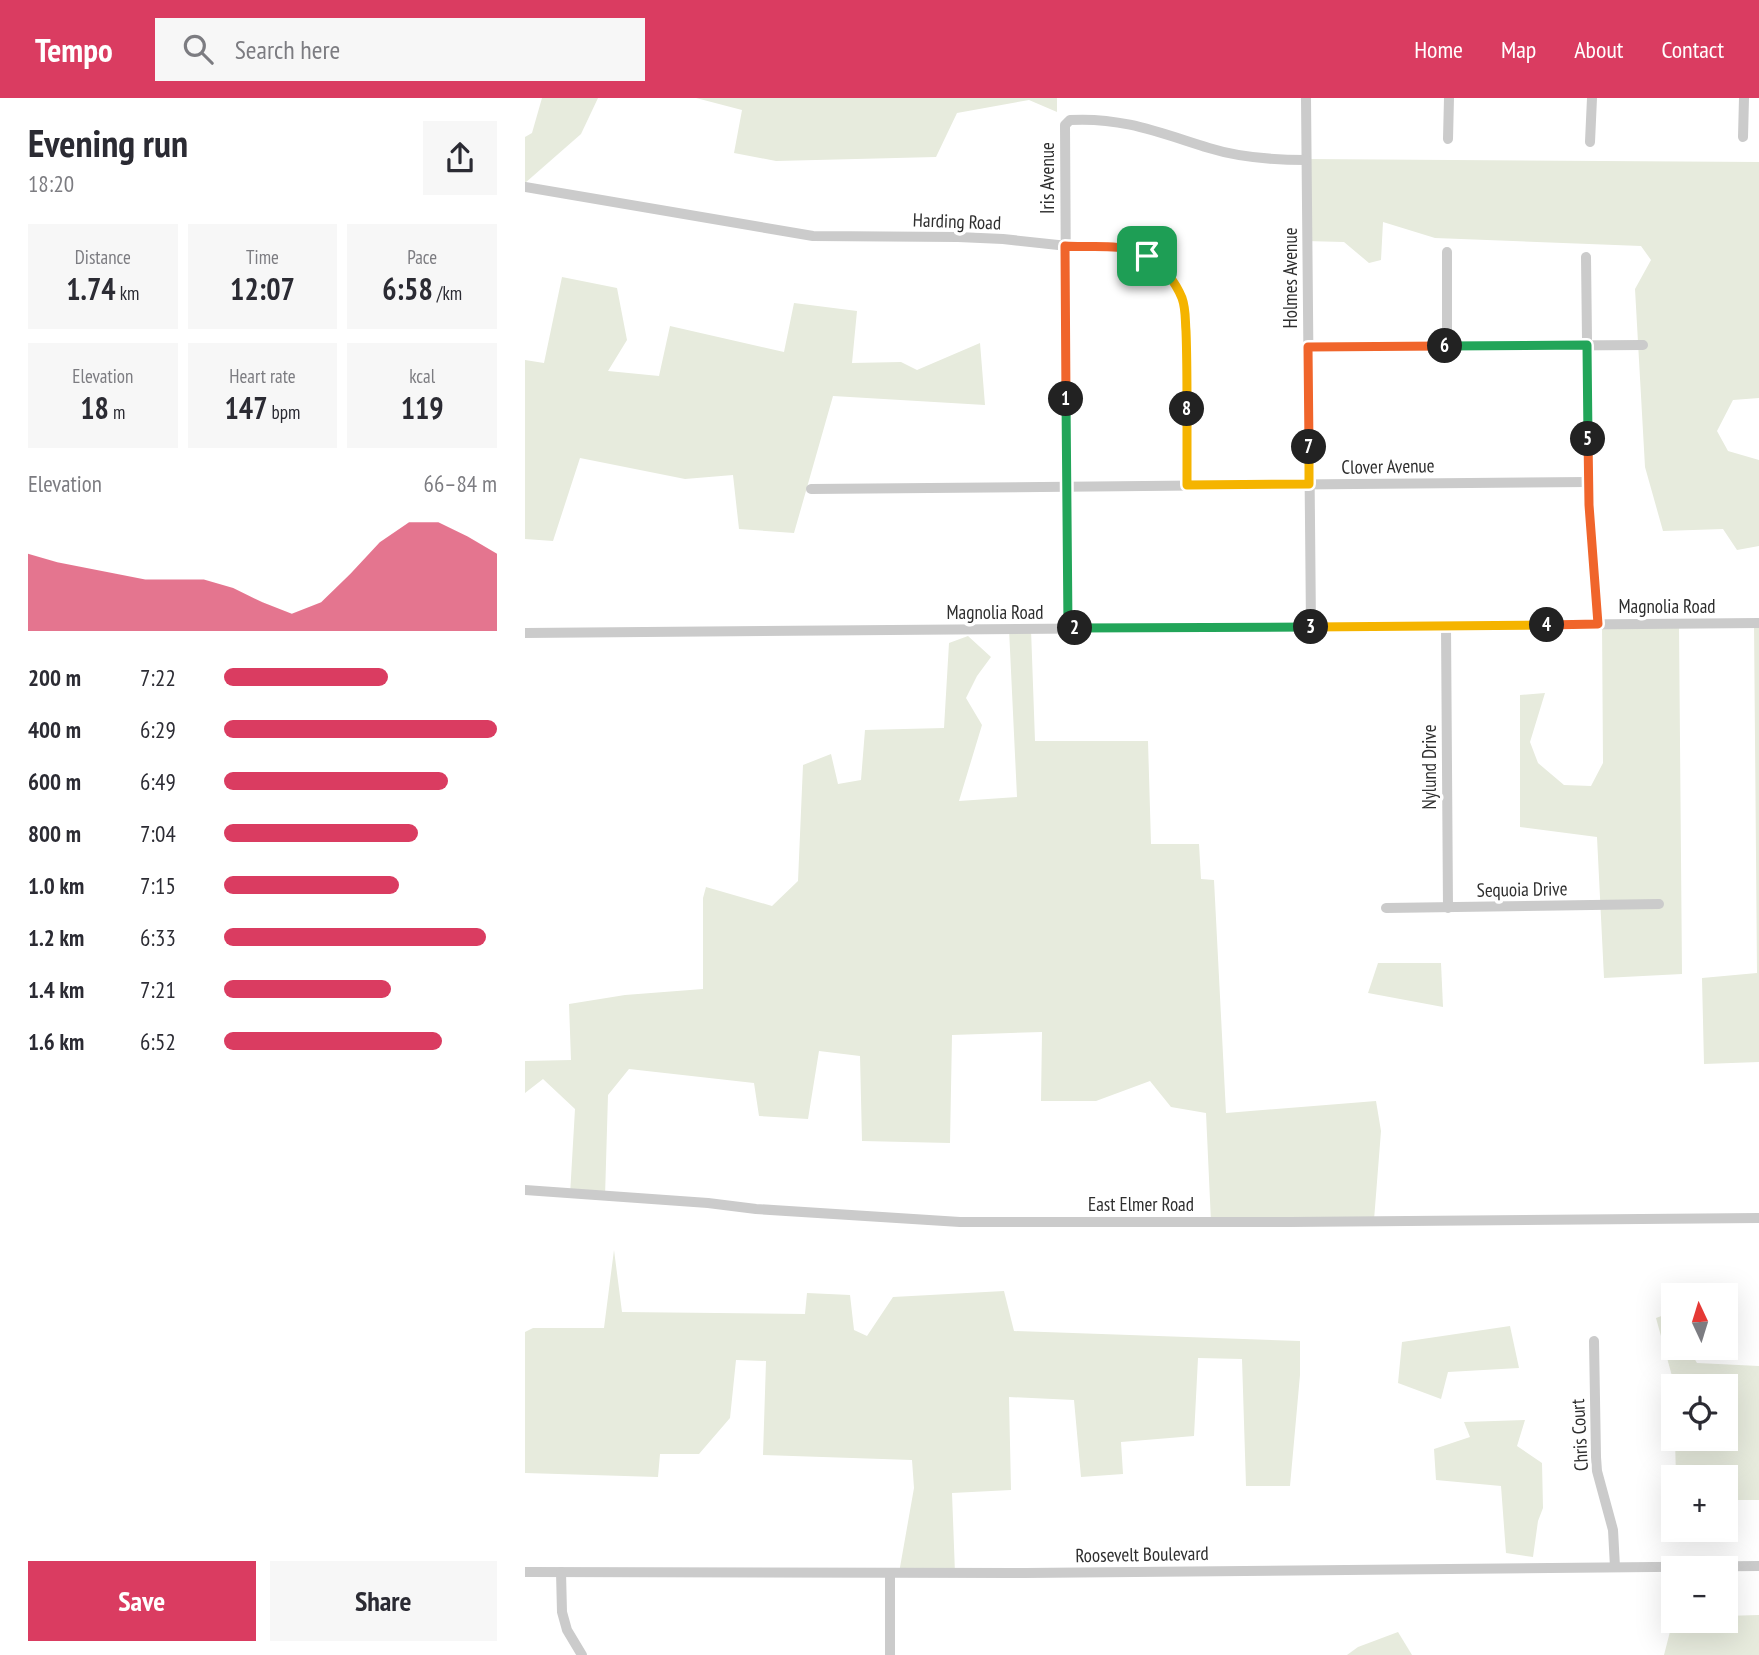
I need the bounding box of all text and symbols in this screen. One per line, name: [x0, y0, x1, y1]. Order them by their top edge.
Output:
search box: [155, 18, 645, 81]
text: Tempo: [35, 28, 113, 71]
icon: search: [179, 30, 217, 68]
text: Search here: [235, 33, 340, 66]
text: Home: [1414, 34, 1463, 65]
text: Map: [1501, 34, 1536, 65]
text: About: [1574, 34, 1623, 65]
text: Contact: [1661, 34, 1724, 65]
text: Evening run: [28, 118, 188, 167]
button: share: [423, 121, 497, 195]
street label: Iris Avenue: [1035, 142, 1059, 214]
text: 18:20: [28, 169, 74, 198]
street label: Harding Road: [912, 207, 1002, 235]
pin: [1117, 226, 1177, 286]
street label: Holmes Avenue: [1278, 227, 1302, 329]
icon: arrive: [1128, 237, 1166, 275]
text: Distance: [75, 245, 131, 269]
text: Time: [246, 245, 279, 269]
text: Pace: [407, 245, 437, 269]
text: 1.74: [66, 269, 116, 308]
text: 12:07: [230, 269, 295, 308]
text: 6:58: [382, 269, 433, 308]
text: km: [116, 281, 139, 305]
text: /km: [433, 281, 462, 305]
pin: 6: [1427, 328, 1462, 364]
text: 6: [1440, 333, 1449, 357]
text: Elevation: [72, 364, 133, 388]
text: Heart rate: [229, 364, 296, 388]
text: kcal: [409, 364, 435, 388]
pin: 1: [1049, 382, 1083, 416]
text: 1: [1061, 386, 1070, 410]
text: 18: [80, 388, 109, 427]
text: 147: [225, 388, 268, 427]
text: 119: [401, 388, 444, 427]
pin: 8: [1169, 392, 1205, 426]
text: 8: [1182, 396, 1191, 420]
text: m: [109, 400, 125, 424]
text: bpm: [268, 400, 300, 424]
pin: 5: [1571, 422, 1605, 456]
text: 5: [1583, 426, 1592, 450]
pin: 7: [1291, 430, 1327, 464]
text: 7: [1304, 434, 1313, 458]
street label: Clover Avenue: [1341, 453, 1435, 479]
text: Elevation: [28, 469, 102, 498]
text: 66–84 m: [424, 469, 497, 498]
street label: Magnolia Road: [1618, 594, 1716, 618]
street label: Magnolia Road: [946, 600, 1044, 624]
pin: 4: [1529, 608, 1565, 642]
pin: 2: [1057, 610, 1093, 646]
pin: 3: [1293, 610, 1329, 644]
text: 4: [1542, 612, 1551, 636]
text: 3: [1306, 614, 1315, 638]
text: 2: [1070, 615, 1079, 639]
text: 200 m: [28, 663, 81, 692]
text: 7:22: [140, 663, 176, 692]
text: 400 m: [28, 715, 81, 744]
text: 6:29: [140, 715, 176, 744]
street label: Nylund Drive: [1417, 724, 1441, 810]
text: 600 m: [28, 767, 81, 796]
text: 6:49: [140, 767, 176, 796]
text: 800 m: [28, 819, 81, 848]
text: 7:04: [140, 819, 176, 848]
text: 1.0 km: [28, 871, 84, 900]
text: 7:15: [140, 871, 176, 900]
street label: Sequoia Drive: [1476, 876, 1568, 902]
text: 1.2 km: [28, 923, 84, 952]
text: 6:33: [140, 923, 176, 952]
text: 1.4 km: [28, 975, 84, 1004]
text: 7:21: [140, 975, 176, 1004]
text: 1.6 km: [28, 1027, 84, 1056]
text: 6:52: [140, 1027, 176, 1056]
street label: East Elmer Road: [1088, 1192, 1194, 1216]
north arrow: [1661, 1283, 1738, 1360]
map controls: [1661, 1283, 1738, 1633]
button: locate: [1661, 1374, 1738, 1451]
street label: Chris Court: [1565, 1397, 1593, 1472]
button: +: [1661, 1465, 1738, 1542]
street label: Roosevelt Boulevard: [1075, 1541, 1209, 1567]
button: −: [1661, 1556, 1738, 1633]
button: Save: [28, 1561, 256, 1641]
button: Share: [270, 1561, 497, 1641]

